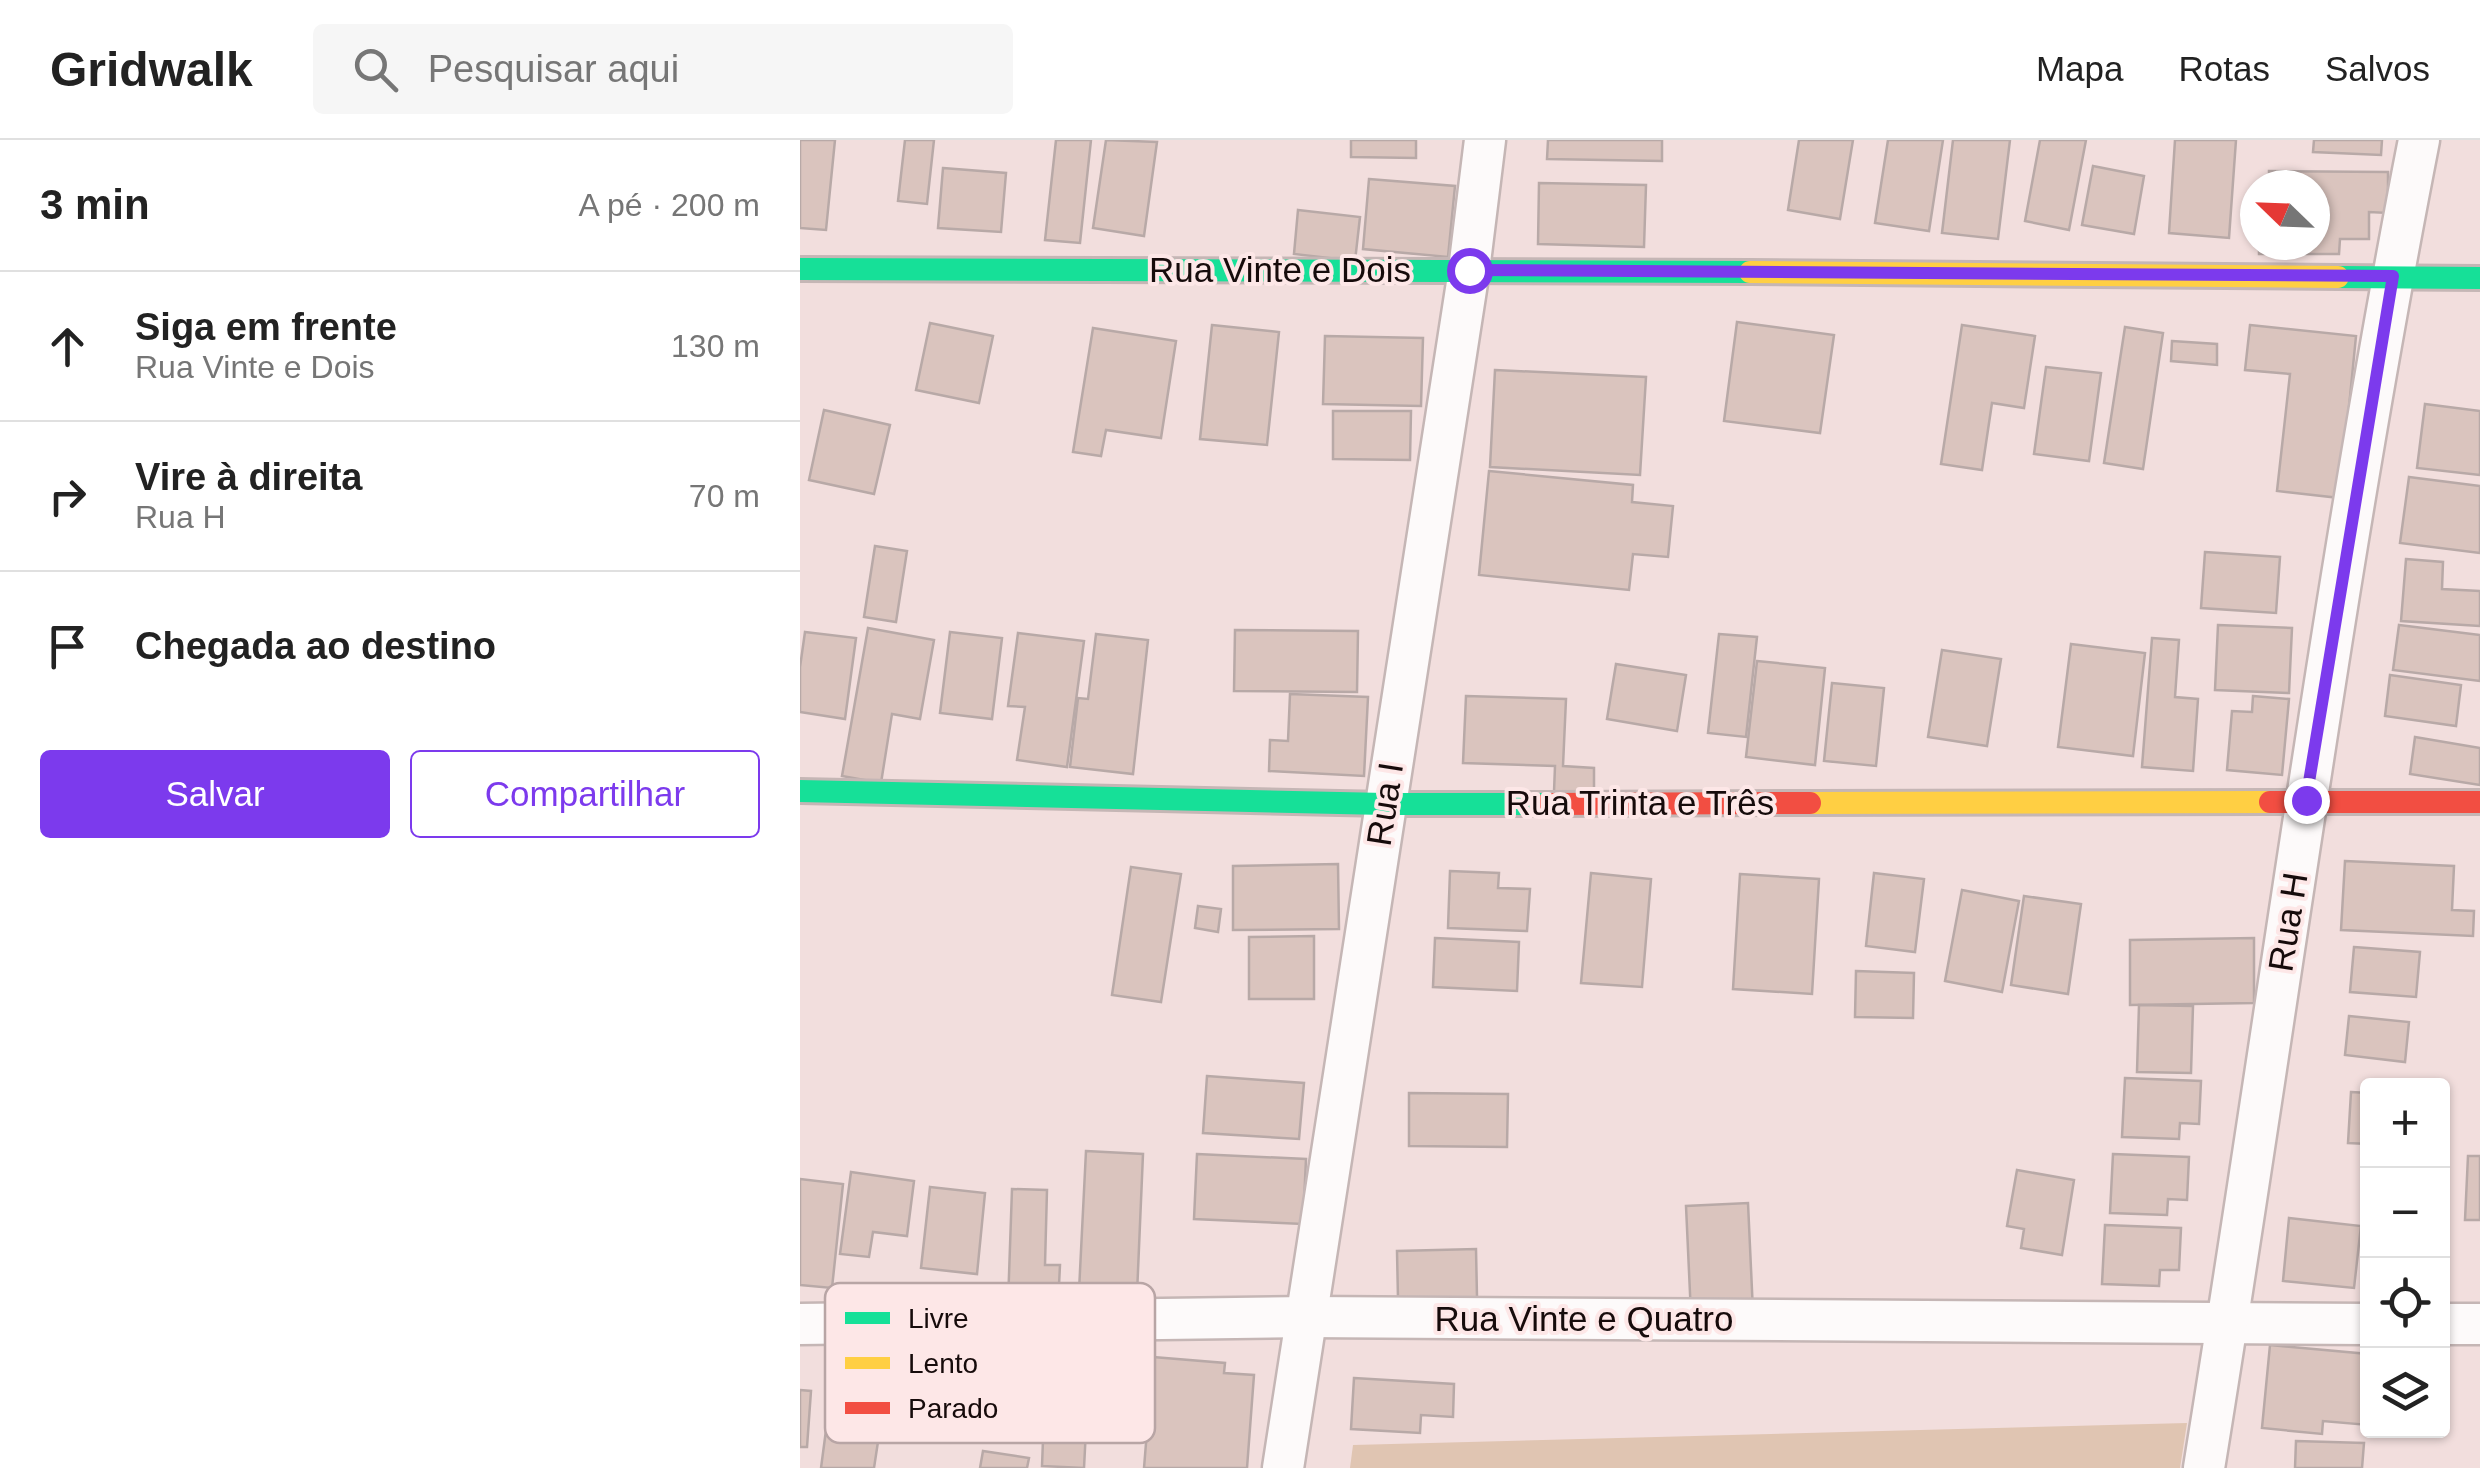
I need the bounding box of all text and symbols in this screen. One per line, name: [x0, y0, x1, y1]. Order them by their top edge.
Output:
search box: [313, 24, 1013, 114]
icon: search: [348, 42, 403, 97]
text: Gridwalk: [50, 43, 253, 96]
text: Pesquisar aqui: [428, 48, 679, 90]
text: Mapa: [2036, 49, 2124, 88]
text: Rotas: [2179, 49, 2270, 88]
text: Salvos: [2325, 49, 2430, 88]
north arrow: [2240, 170, 2330, 260]
text: 3 min: [40, 181, 150, 228]
text: A pé · 200 m: [579, 187, 760, 223]
route start: [1447, 248, 1493, 294]
street label: Rua Vinte e Dois: [1149, 250, 1411, 289]
text: Siga em frente: [135, 306, 397, 348]
icon: ahead: [40, 319, 95, 374]
text: 130 m: [671, 328, 760, 364]
text: Rua Vinte e Dois: [135, 349, 375, 385]
text: Vire à direita: [135, 456, 362, 498]
icon: right: [40, 469, 95, 524]
text: 70 m: [689, 478, 760, 514]
text: Rua H: [135, 499, 226, 535]
icon: arrive: [40, 619, 95, 674]
text: Chegada ao destino: [135, 625, 496, 667]
button: Salvar: [40, 750, 390, 838]
button: Compartilhar: [410, 750, 760, 838]
street label: Rua I: [1359, 760, 1410, 848]
route end: [2284, 778, 2330, 824]
street label: Rua Trinta e Três: [1506, 783, 1774, 822]
street label: Rua H: [2260, 870, 2315, 974]
map controls: [2360, 1078, 2450, 1438]
button: +: [2360, 1078, 2450, 1168]
button: −: [2360, 1168, 2450, 1258]
button: locate: [2360, 1258, 2450, 1348]
legend: [825, 1283, 1155, 1443]
street label: Rua Vinte e Quatro: [1435, 1299, 1734, 1338]
text: Livre: [908, 1303, 969, 1334]
text: Lento: [908, 1348, 978, 1379]
button: layers: [2360, 1348, 2450, 1438]
text: Parado: [908, 1393, 998, 1424]

